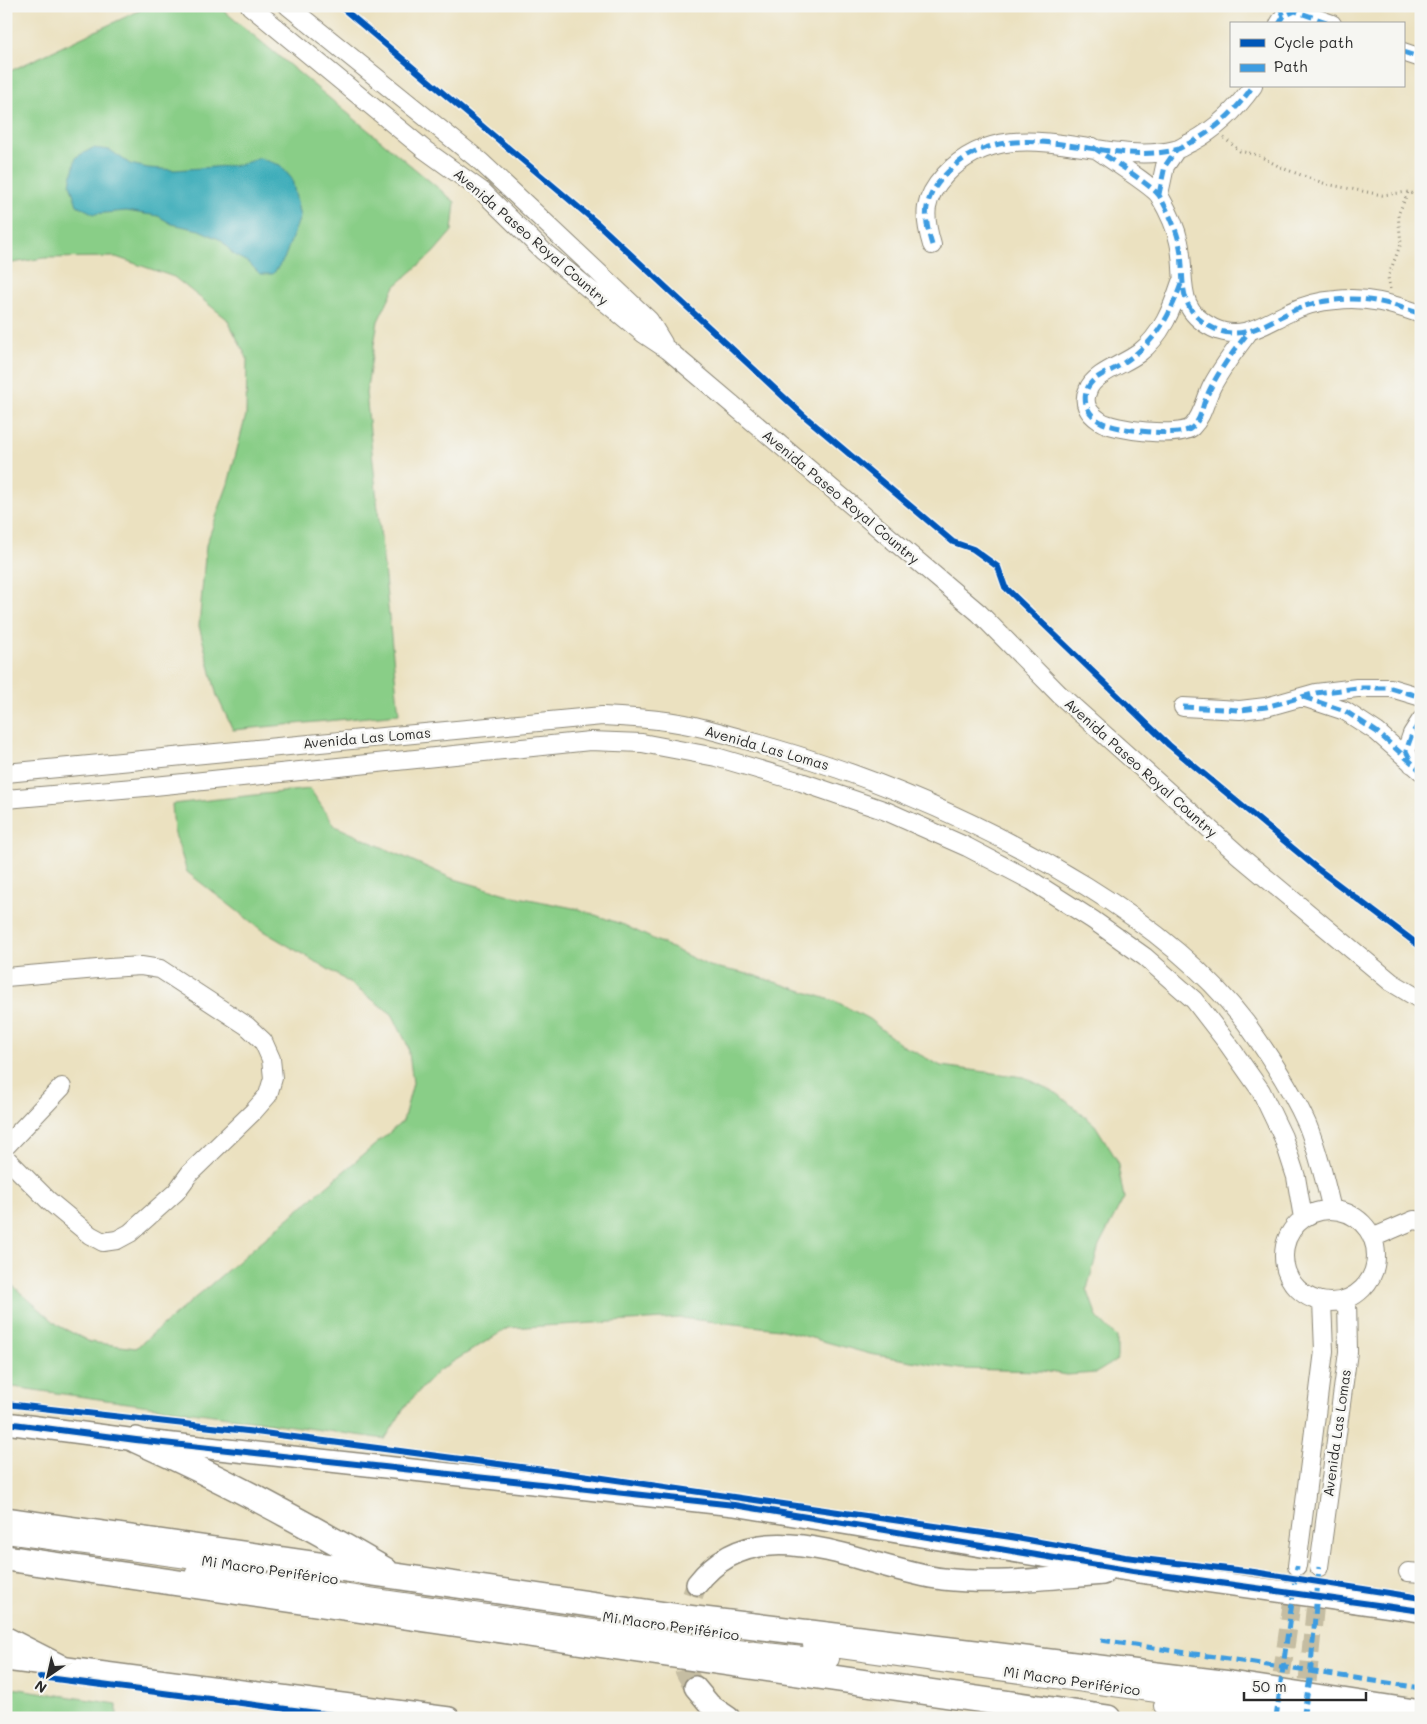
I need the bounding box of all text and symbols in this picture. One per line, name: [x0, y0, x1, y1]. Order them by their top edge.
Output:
legend: [1230, 22, 1404, 88]
text: Cycle path: [1274, 32, 1353, 52]
text: Path: [1274, 56, 1308, 76]
street label: Avenida Paseo Royal Country: [450, 164, 613, 309]
street label: Avenida Paseo Royal Country: [759, 425, 924, 568]
street label: Avenida Paseo Royal Country: [1061, 694, 1222, 841]
street label: Avenida Las Lomas: [703, 721, 831, 774]
street label: Avenida Las Lomas: [302, 722, 432, 753]
street label: Avenida Las Lomas: [1318, 1368, 1355, 1498]
street label: Mi Macro Periférico: [201, 1551, 340, 1589]
street label: Mi Macro Periférico: [602, 1607, 741, 1645]
north arrow: [22, 1652, 72, 1702]
street label: Mi Macro Periférico: [1003, 1662, 1142, 1700]
scale bar: [1244, 1669, 1367, 1701]
text: N: [31, 1676, 50, 1698]
text: 50 m: [1252, 1676, 1287, 1696]

